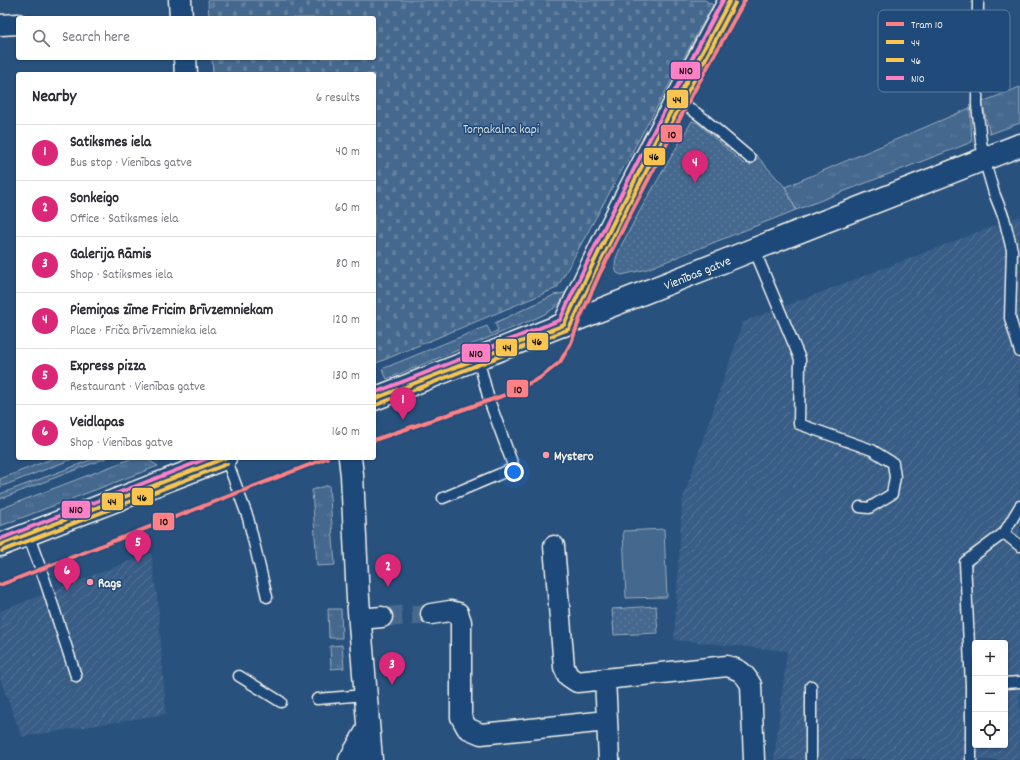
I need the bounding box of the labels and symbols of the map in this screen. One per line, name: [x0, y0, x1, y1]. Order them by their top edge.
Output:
legend: [878, 10, 1010, 92]
text: Tram 10: [911, 18, 943, 34]
text: 44: [911, 36, 920, 52]
text: 46: [911, 54, 921, 70]
line badge: N10: [670, 61, 701, 80]
text: N10: [679, 64, 693, 80]
text: N10: [911, 72, 925, 88]
line badge: 44: [666, 89, 689, 109]
text: 44: [672, 93, 682, 109]
park label: Torņakalna kapi: [463, 121, 540, 140]
line badge: 10: [660, 124, 683, 143]
text: 10: [668, 128, 676, 144]
line badge: 46: [643, 147, 666, 166]
text: 46: [649, 150, 660, 166]
pin: 4: [682, 150, 708, 183]
street label: Vienības gatve: [662, 252, 735, 296]
line badge: 46: [526, 332, 549, 351]
text: 46: [532, 335, 543, 351]
line badge: 44: [495, 338, 518, 357]
text: 44: [502, 341, 512, 357]
line badge: N10: [461, 343, 491, 363]
text: N10: [469, 347, 483, 363]
line badge: 10: [506, 379, 529, 398]
text: 10: [514, 383, 522, 399]
pin: 1: [390, 387, 416, 420]
place label: Mystero: [554, 448, 594, 467]
marker: Mystero: [541, 450, 551, 460]
your location: [504, 462, 524, 482]
line badge: 46: [131, 487, 154, 506]
text: 46: [137, 491, 148, 507]
line badge: 44: [101, 492, 124, 511]
text: 44: [107, 495, 117, 511]
line badge: N10: [61, 500, 91, 519]
text: N10: [69, 503, 83, 519]
line badge: 10: [152, 512, 175, 531]
text: 10: [160, 515, 168, 531]
pin: 5: [125, 530, 151, 563]
pin: 2: [375, 554, 401, 587]
pin: 6: [54, 558, 80, 591]
place label: Rags: [98, 575, 122, 594]
marker: Rags: [85, 577, 95, 587]
pin: 3: [379, 652, 405, 685]

